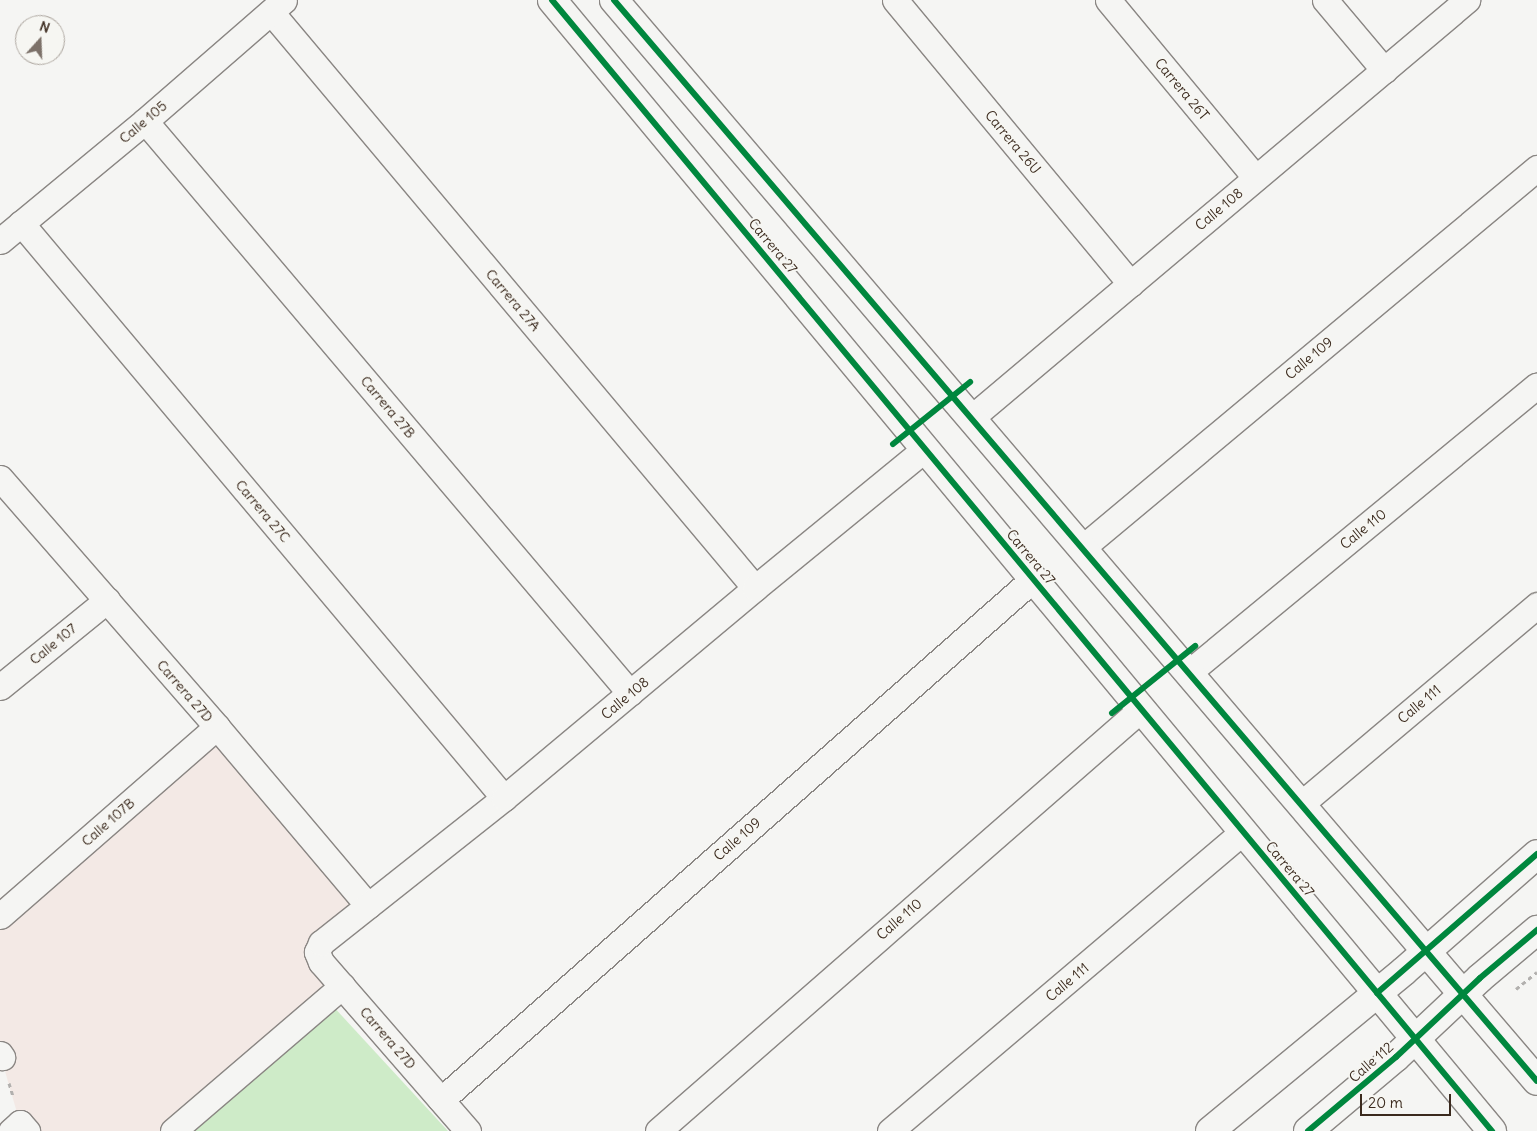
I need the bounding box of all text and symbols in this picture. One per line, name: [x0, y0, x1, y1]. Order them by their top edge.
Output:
north arrow: [15, 15, 65, 65]
text: N: [37, 17, 52, 37]
street label: Carrera 26T: [1151, 55, 1213, 123]
street label: Calle 105: [116, 97, 170, 147]
street label: Carrera 26U: [982, 107, 1044, 177]
street label: Calle 108: [1192, 184, 1246, 234]
street label: Carrera 27: [745, 215, 801, 277]
street label: Carrera 27A: [482, 266, 544, 334]
street label: Calle 109: [1282, 333, 1336, 383]
street label: Carrera 27B: [357, 372, 419, 442]
street label: Carrera 27C: [232, 476, 294, 546]
street label: Calle 110: [1337, 505, 1389, 553]
street label: Carrera 27: [1003, 526, 1059, 588]
street label: Calle 107: [26, 620, 80, 668]
street label: Carrera 27D: [153, 656, 217, 726]
street label: Calle 108: [598, 673, 652, 723]
street label: Calle 111: [1394, 681, 1444, 727]
street label: Calle 107B: [78, 794, 138, 850]
street label: Calle 109: [710, 814, 764, 864]
street label: Carrera 27: [1262, 838, 1318, 900]
street label: Calle 110: [873, 895, 925, 943]
street label: Calle 111: [1042, 959, 1092, 1005]
street label: Carrera 27D: [356, 1003, 420, 1073]
street label: Calle 112: [1345, 1038, 1397, 1086]
scale bar: [1362, 1084, 1453, 1116]
text: 20 m: [1368, 1093, 1403, 1112]

